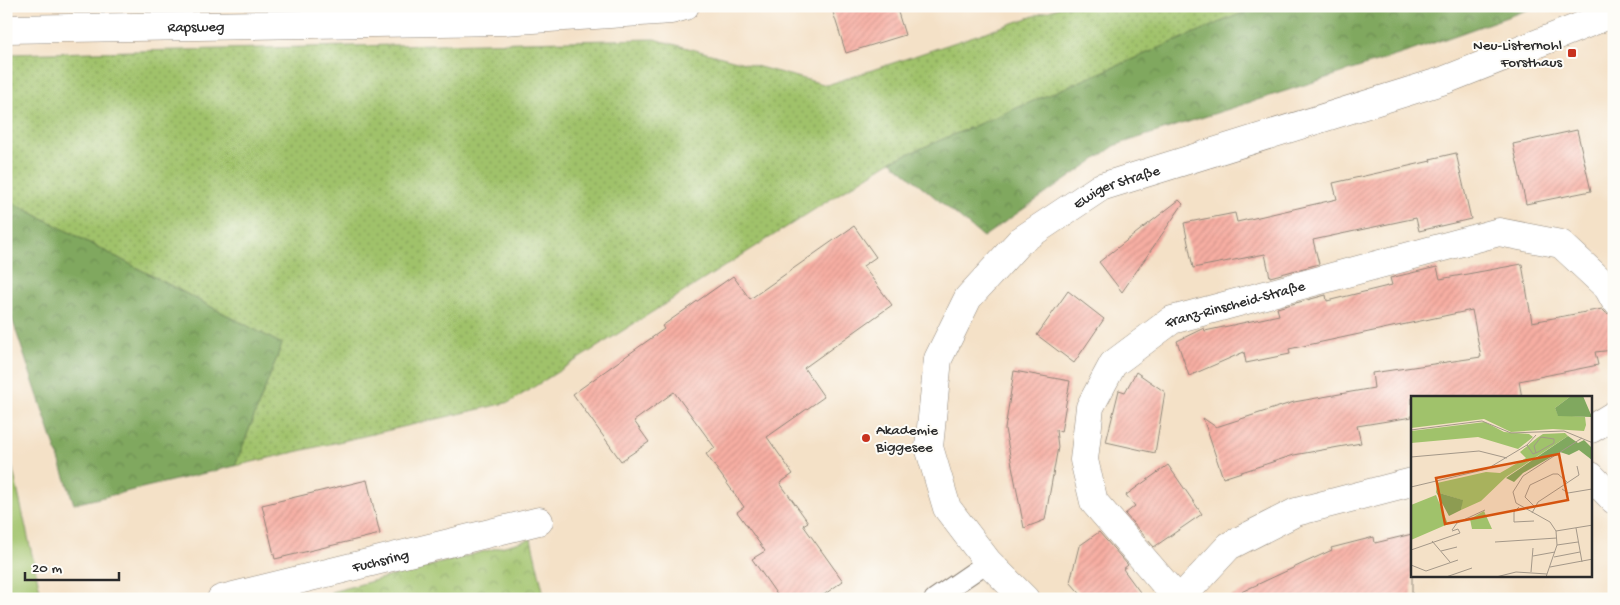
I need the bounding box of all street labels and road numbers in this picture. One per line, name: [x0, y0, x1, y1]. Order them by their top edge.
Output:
street label: Rapsweg: [167, 18, 225, 37]
street label: Ewiger Straße: [1070, 162, 1163, 214]
street label: Franz-Rinscheid-Straße: [1161, 278, 1308, 334]
street label: Fuchsring: [350, 546, 411, 578]

